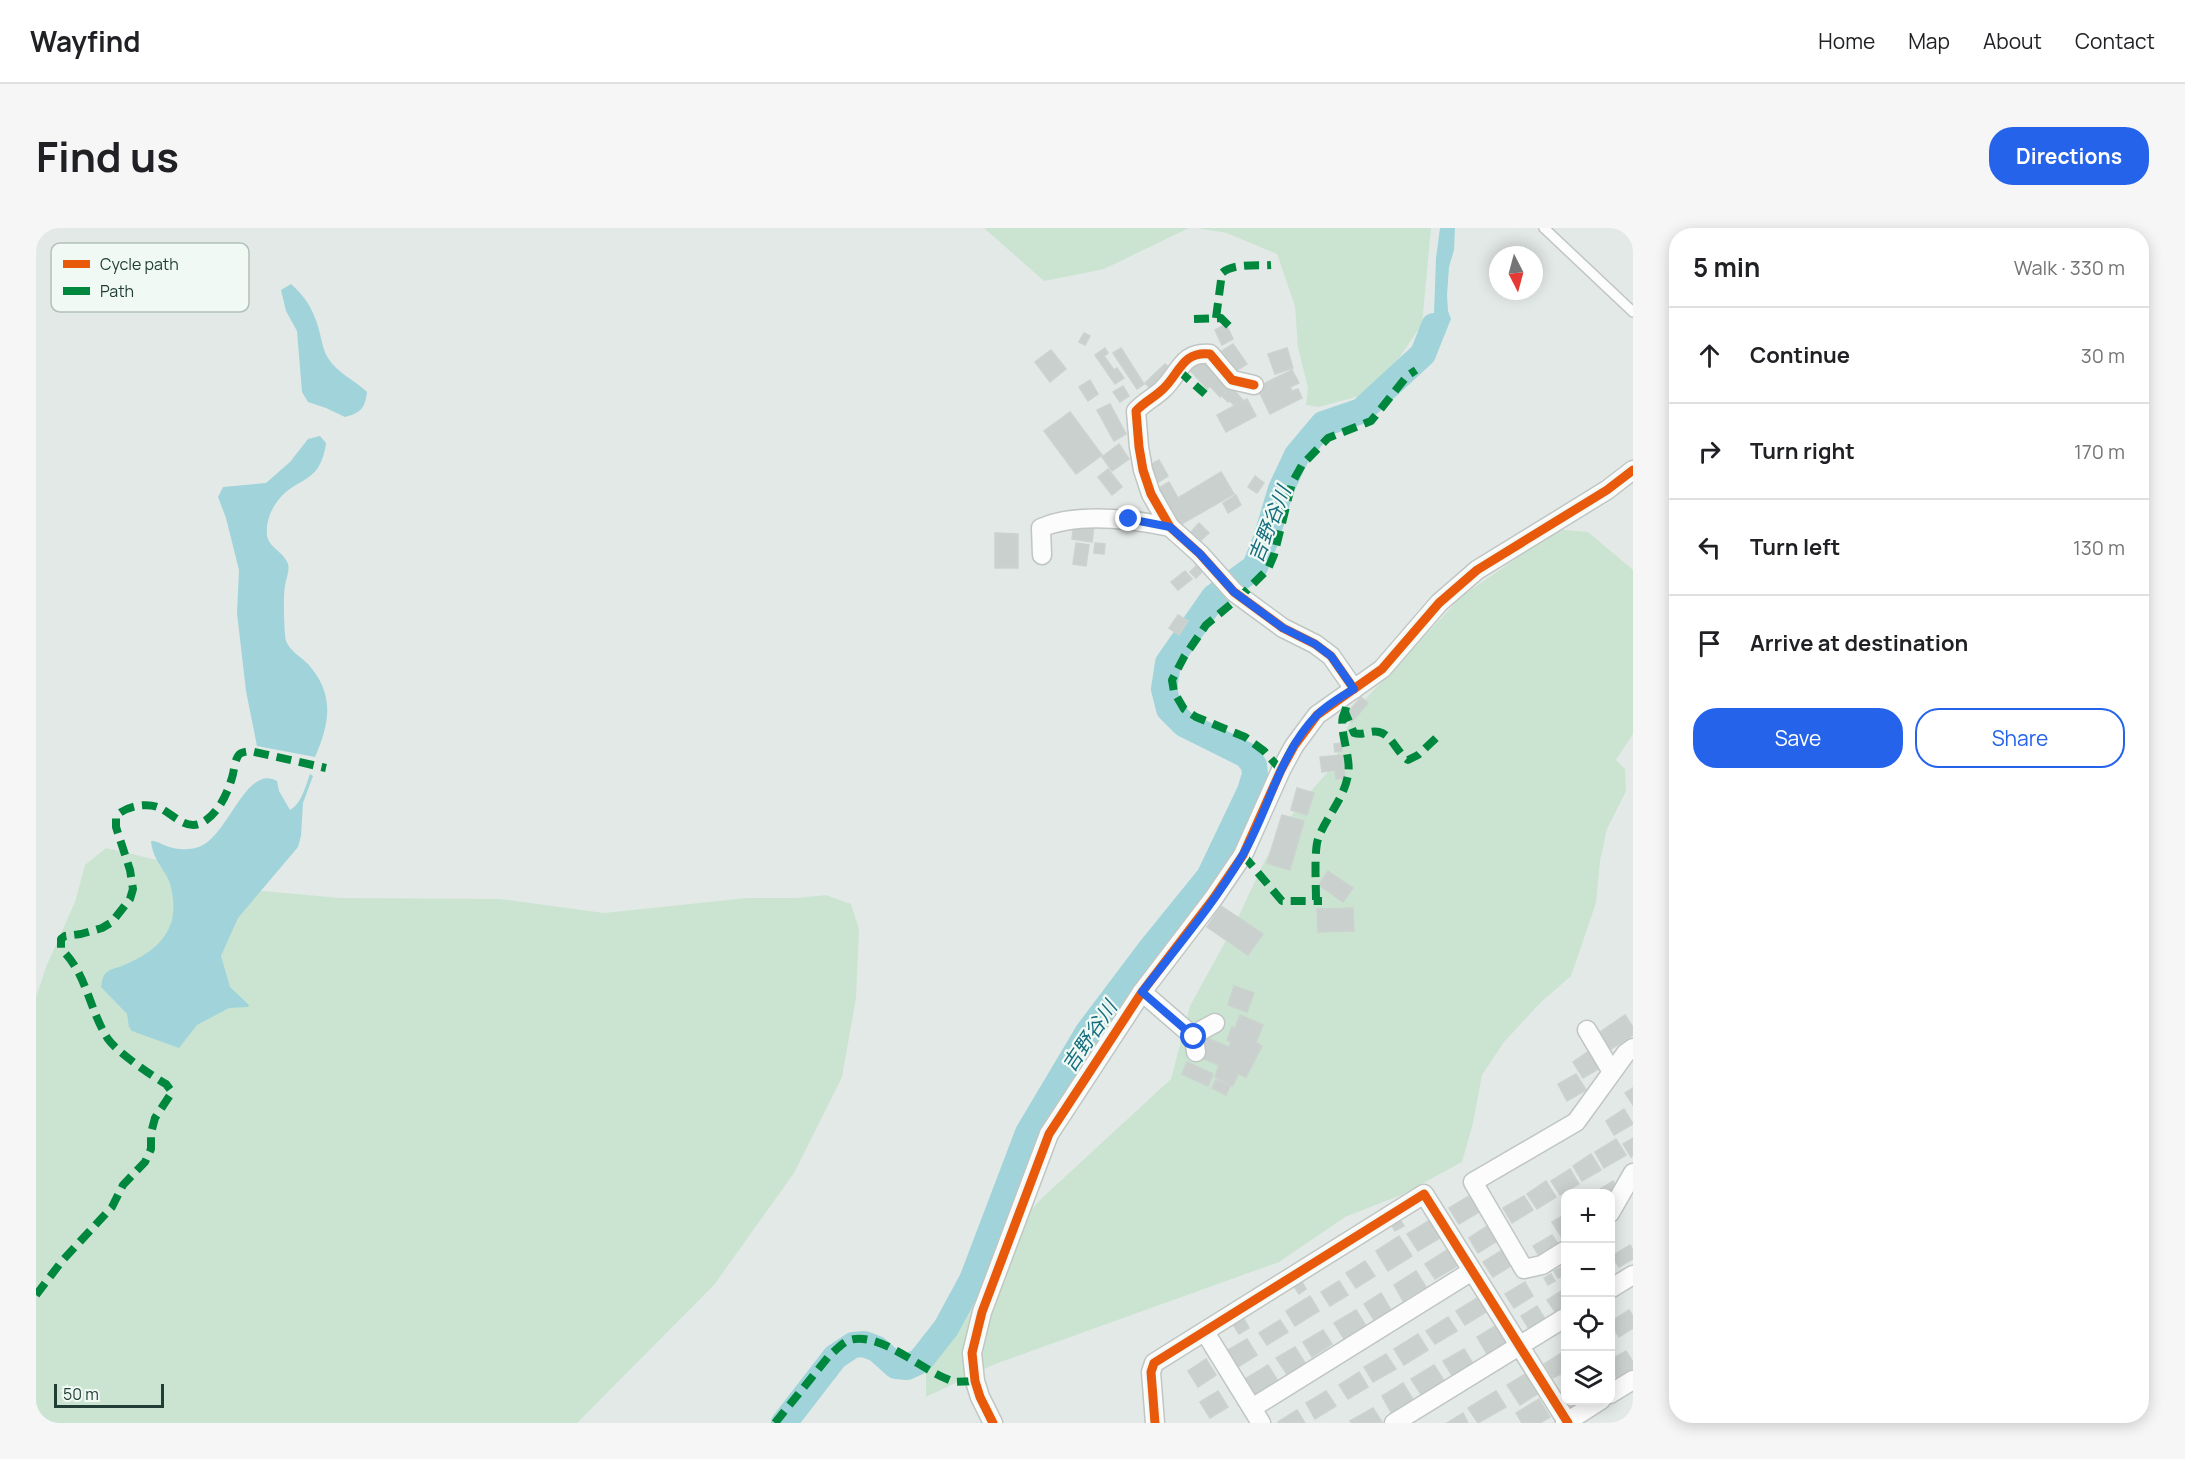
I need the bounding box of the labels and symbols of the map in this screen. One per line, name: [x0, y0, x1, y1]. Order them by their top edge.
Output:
legend: [51, 243, 249, 312]
north arrow: [1489, 246, 1543, 300]
text: Cycle path: [100, 253, 179, 275]
text: Path: [100, 280, 134, 302]
water label: 吉野谷川: [1241, 480, 1297, 566]
route end: [1115, 505, 1141, 531]
water label: 吉野谷川: [1055, 994, 1124, 1077]
route start: [1180, 1023, 1206, 1049]
scale bar: [54, 1381, 164, 1408]

